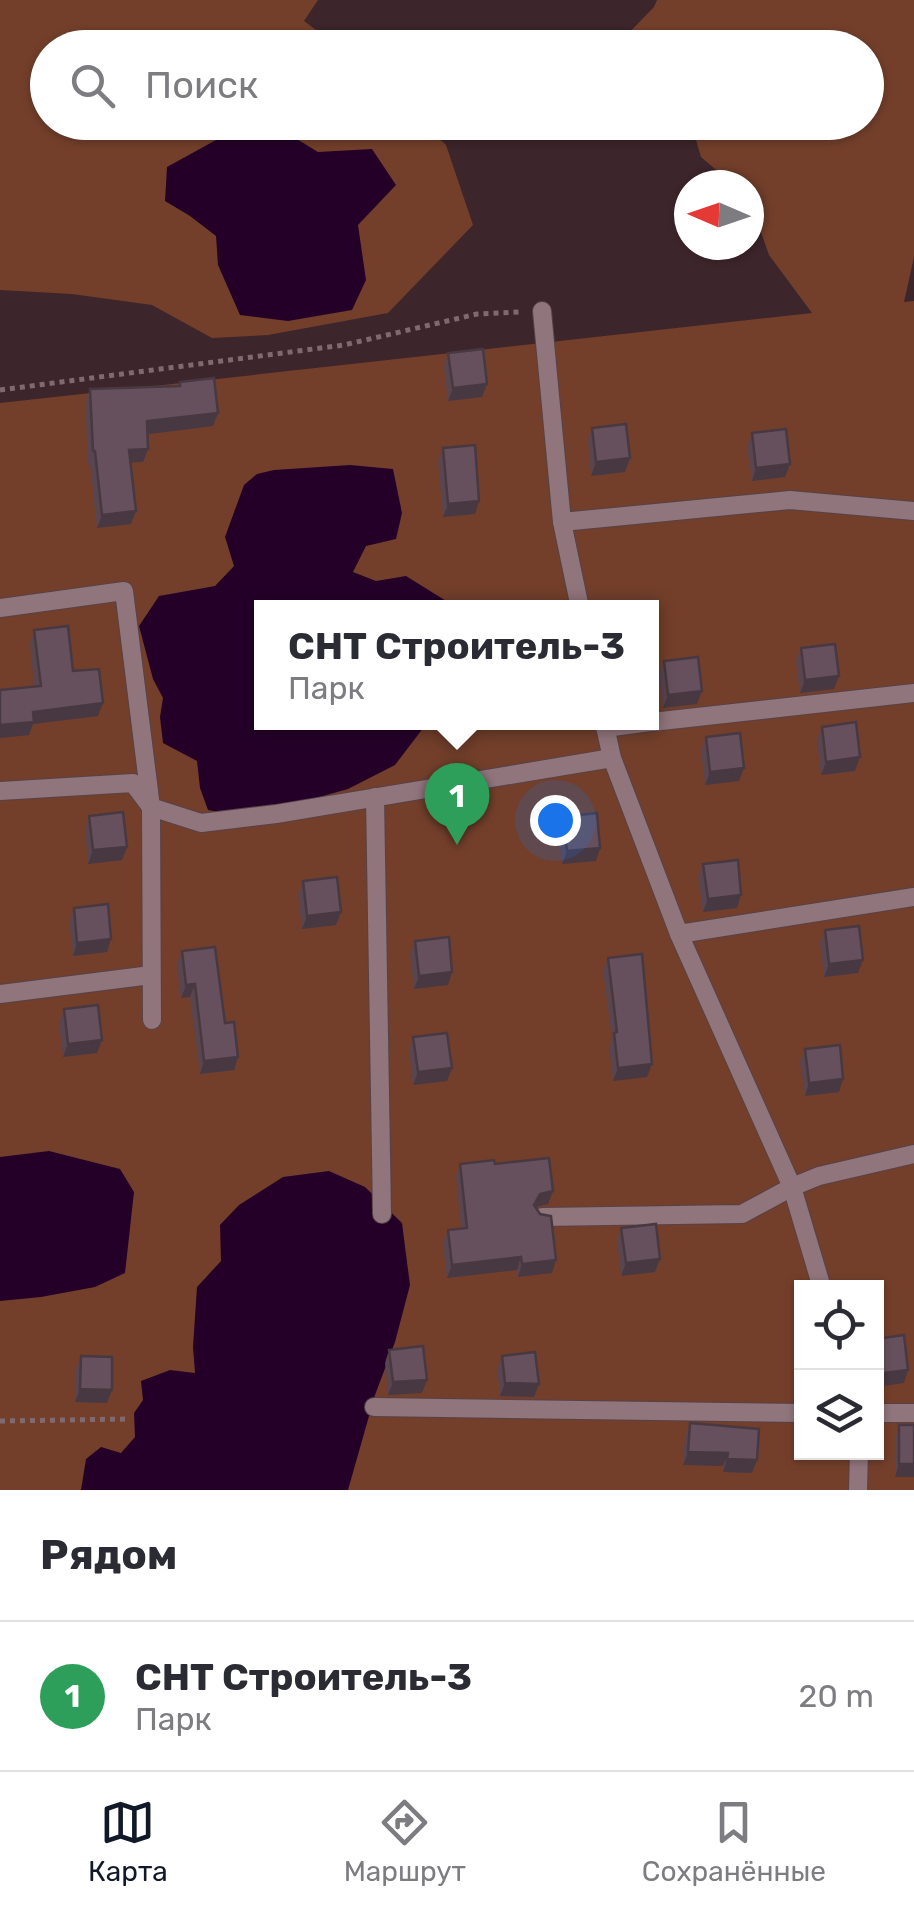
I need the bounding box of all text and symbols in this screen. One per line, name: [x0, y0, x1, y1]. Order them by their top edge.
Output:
search box: [30, 30, 884, 140]
icon: search: [65, 58, 120, 113]
text: Поиск: [145, 62, 258, 108]
north arrow: [674, 170, 764, 260]
popup: [254, 600, 659, 730]
text: СНТ Строитель-3: [288, 623, 625, 669]
text: Парк: [288, 669, 365, 707]
pin: 1: [424, 762, 490, 845]
your location: [530, 795, 581, 846]
map controls: [794, 1280, 884, 1460]
button: locate: [794, 1280, 884, 1370]
button: layers: [794, 1370, 884, 1460]
text: Рядом: [40, 1530, 177, 1580]
text: СНТ Строитель-3: [135, 1654, 472, 1700]
text: 1: [65, 1677, 80, 1715]
text: 20 m: [799, 1677, 874, 1715]
text: Парк: [135, 1700, 212, 1738]
tab: Карта: [88, 1795, 168, 1888]
tab: Маршрут: [344, 1795, 466, 1888]
tab: Сохранённые: [642, 1795, 826, 1888]

